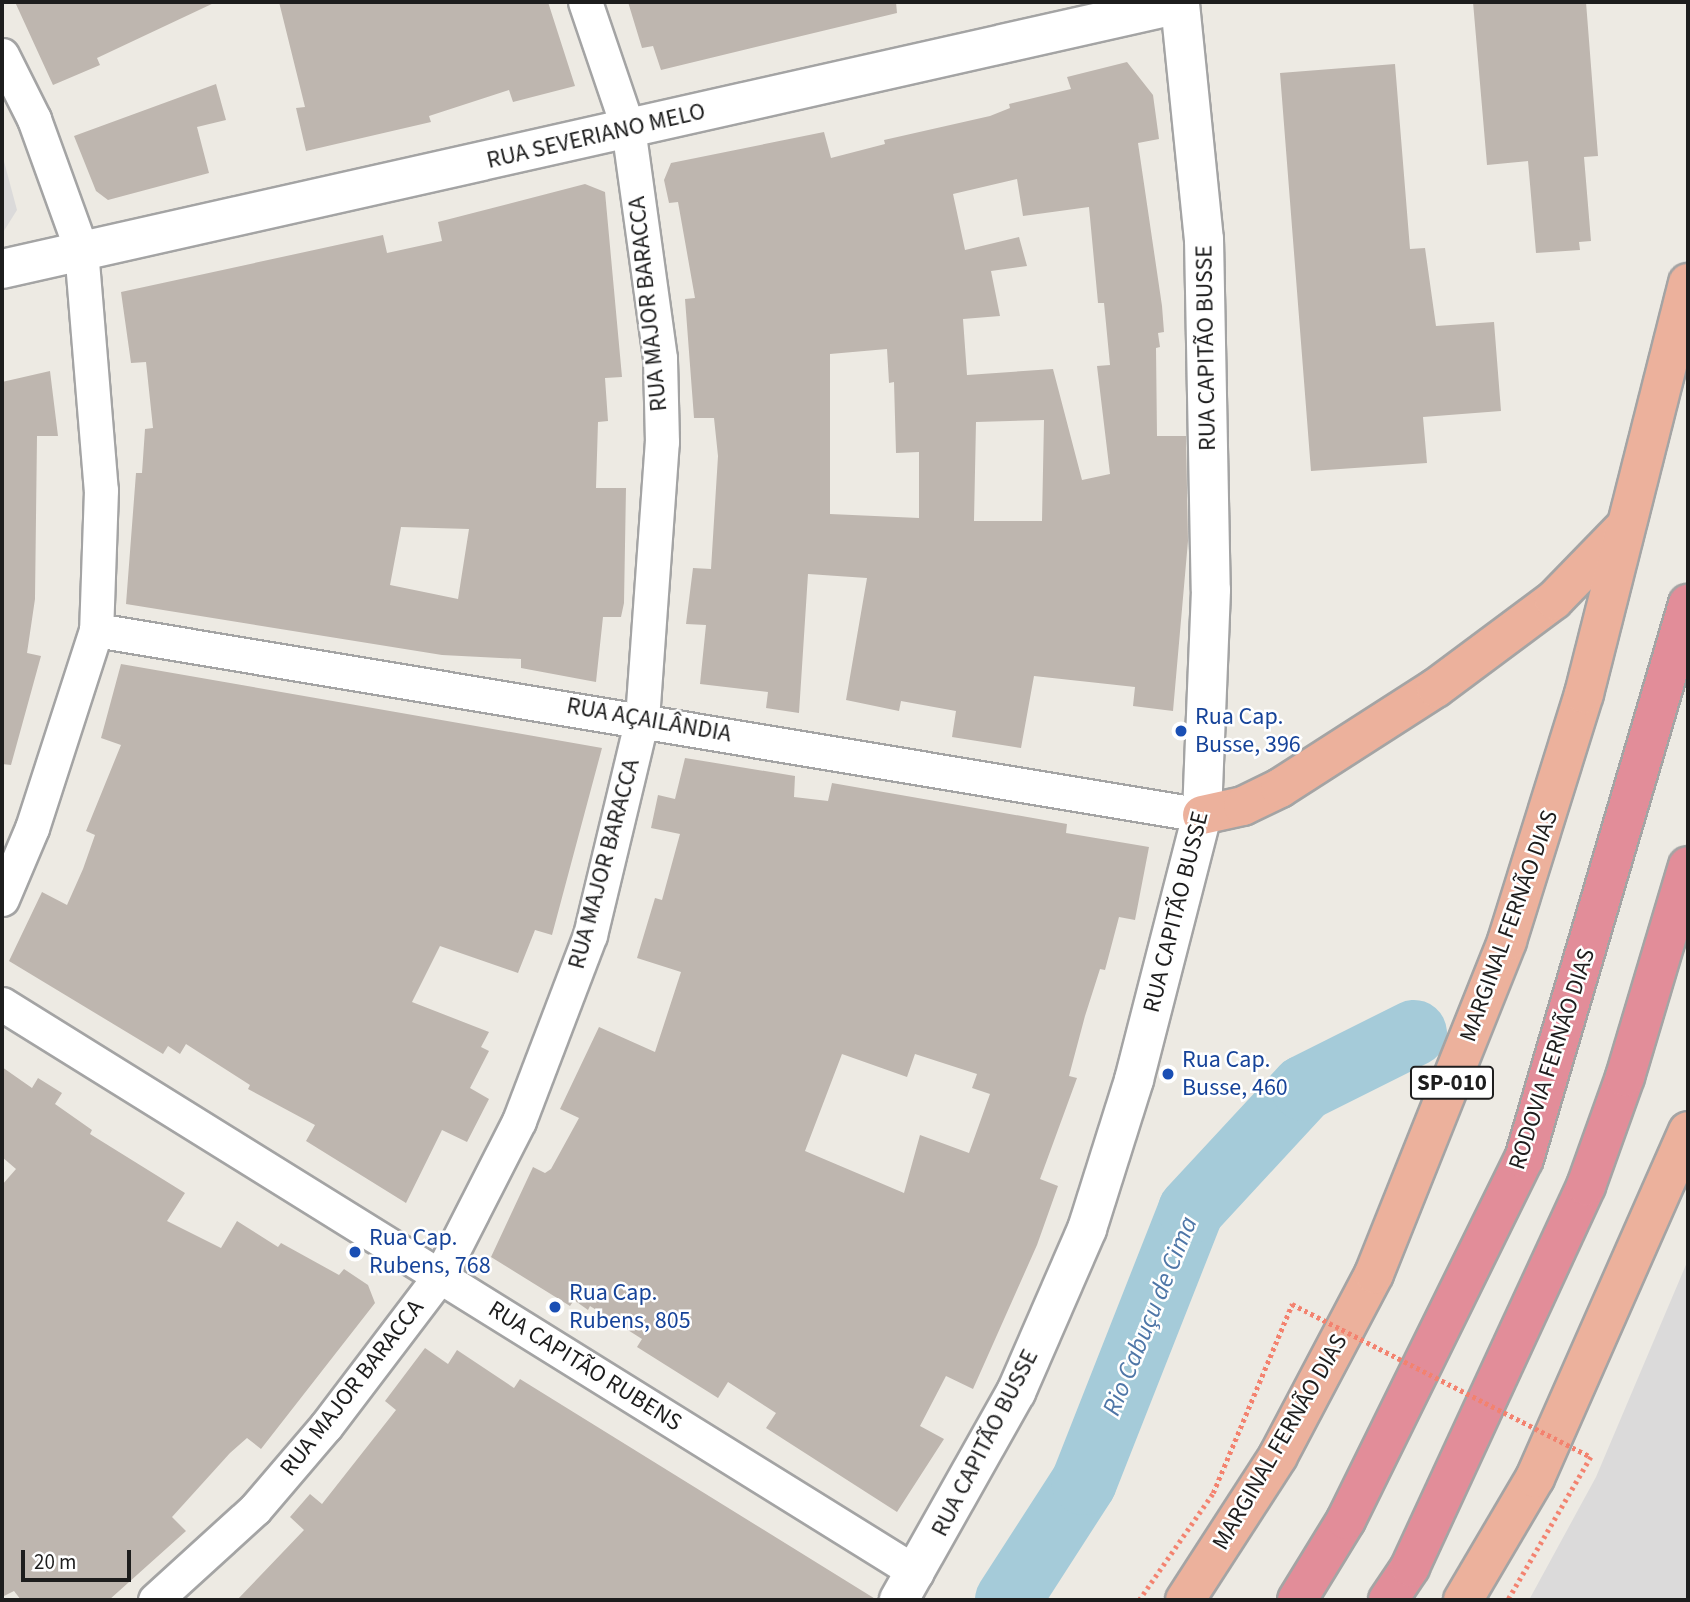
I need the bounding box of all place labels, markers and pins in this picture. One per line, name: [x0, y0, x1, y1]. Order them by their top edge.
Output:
place label: Rua Cap. Busse, 396: [1195, 703, 1301, 759]
marker: Rua Cap. Busse, 396: [1173, 723, 1189, 739]
place label: Rua Cap. Busse, 460: [1182, 1046, 1288, 1102]
marker: Rua Cap. Busse, 460: [1160, 1066, 1176, 1082]
place label: Rua Cap. Rubens, 768: [369, 1224, 491, 1280]
marker: Rua Cap. Rubens, 768: [347, 1244, 363, 1260]
place label: Rua Cap. Rubens, 805: [569, 1279, 691, 1335]
marker: Rua Cap. Rubens, 805: [547, 1299, 563, 1315]

